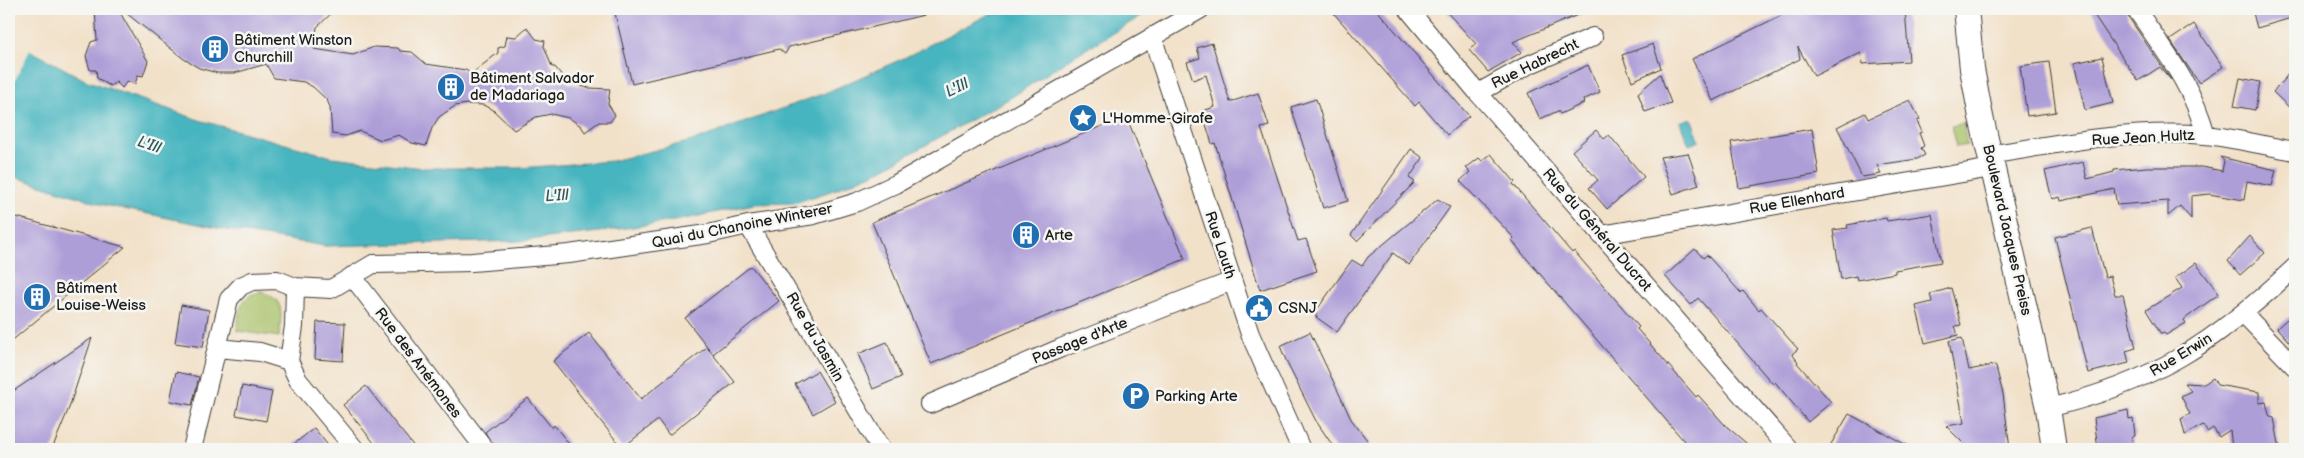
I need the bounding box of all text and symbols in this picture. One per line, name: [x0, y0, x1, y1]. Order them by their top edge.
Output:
place label: Bâtiment Winston Churchill: [234, 31, 352, 67]
building icon: Bâtiment Winston Churchill: [200, 34, 230, 64]
street label: Rue Habrecht: [1488, 35, 1582, 93]
place label: Bâtiment Salvador de Madariaga: [470, 69, 595, 105]
building icon: Bâtiment Salvador de Madariaga: [436, 72, 466, 102]
water label: L'Ill: [942, 74, 973, 102]
place icon: L'Homme-Girafe: [1068, 103, 1098, 133]
place label: L'Homme-Girafe: [1102, 109, 1213, 128]
street label: Rue Jean Hultz: [2091, 126, 2196, 150]
water label: L'Ill: [135, 132, 164, 158]
street label: Boulevard Jacques Preiss: [1978, 143, 2036, 318]
street label: Rue du Général Ducrot: [1538, 164, 1656, 296]
street label: Rue Ellenhard: [1748, 183, 1846, 219]
water label: L'Ill: [545, 186, 571, 206]
street label: Quai du Chanoine Winterer: [650, 199, 834, 253]
street label: Rue Lauth: [1200, 209, 1240, 281]
building icon: Arte: [1011, 220, 1041, 250]
place label: Arte: [1045, 226, 1073, 245]
place label: Bâtiment Louise-Weiss: [56, 279, 146, 315]
building icon: Bâtiment Louise-Weiss: [22, 282, 52, 312]
street label: Rue du Jasmin: [782, 289, 848, 385]
public building icon: CSNJ: [1244, 293, 1274, 323]
place label: CSNJ: [1278, 299, 1318, 318]
street label: Rue des Anémones: [370, 304, 466, 422]
street label: Passage d'Arte: [1030, 313, 1131, 369]
street label: Rue Erwin: [2146, 329, 2216, 381]
parking icon: Parking Arte: [1121, 381, 1151, 411]
place label: Parking Arte: [1155, 387, 1238, 406]

